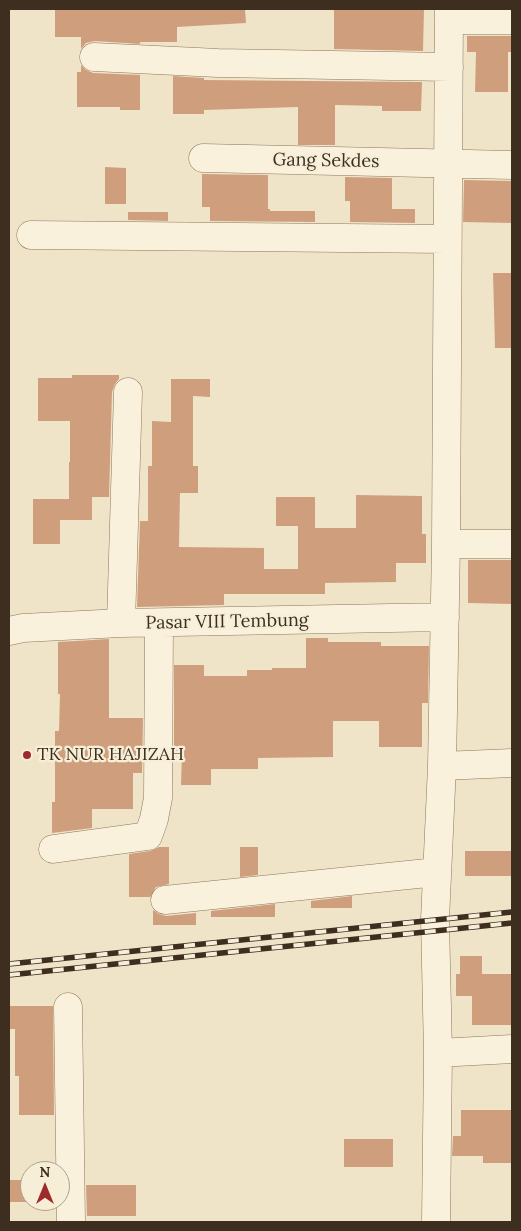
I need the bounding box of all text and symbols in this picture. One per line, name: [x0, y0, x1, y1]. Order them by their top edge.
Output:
street label: Gang Sekdes: [272, 149, 380, 173]
street label: Pasar VIII Tembung: [145, 610, 309, 634]
place label: TK NUR HAJIZAH: [37, 744, 184, 766]
marker: TK NUR HAJIZAH: [21, 749, 33, 761]
north arrow: [20, 1161, 70, 1211]
text: N: [40, 1163, 50, 1181]

